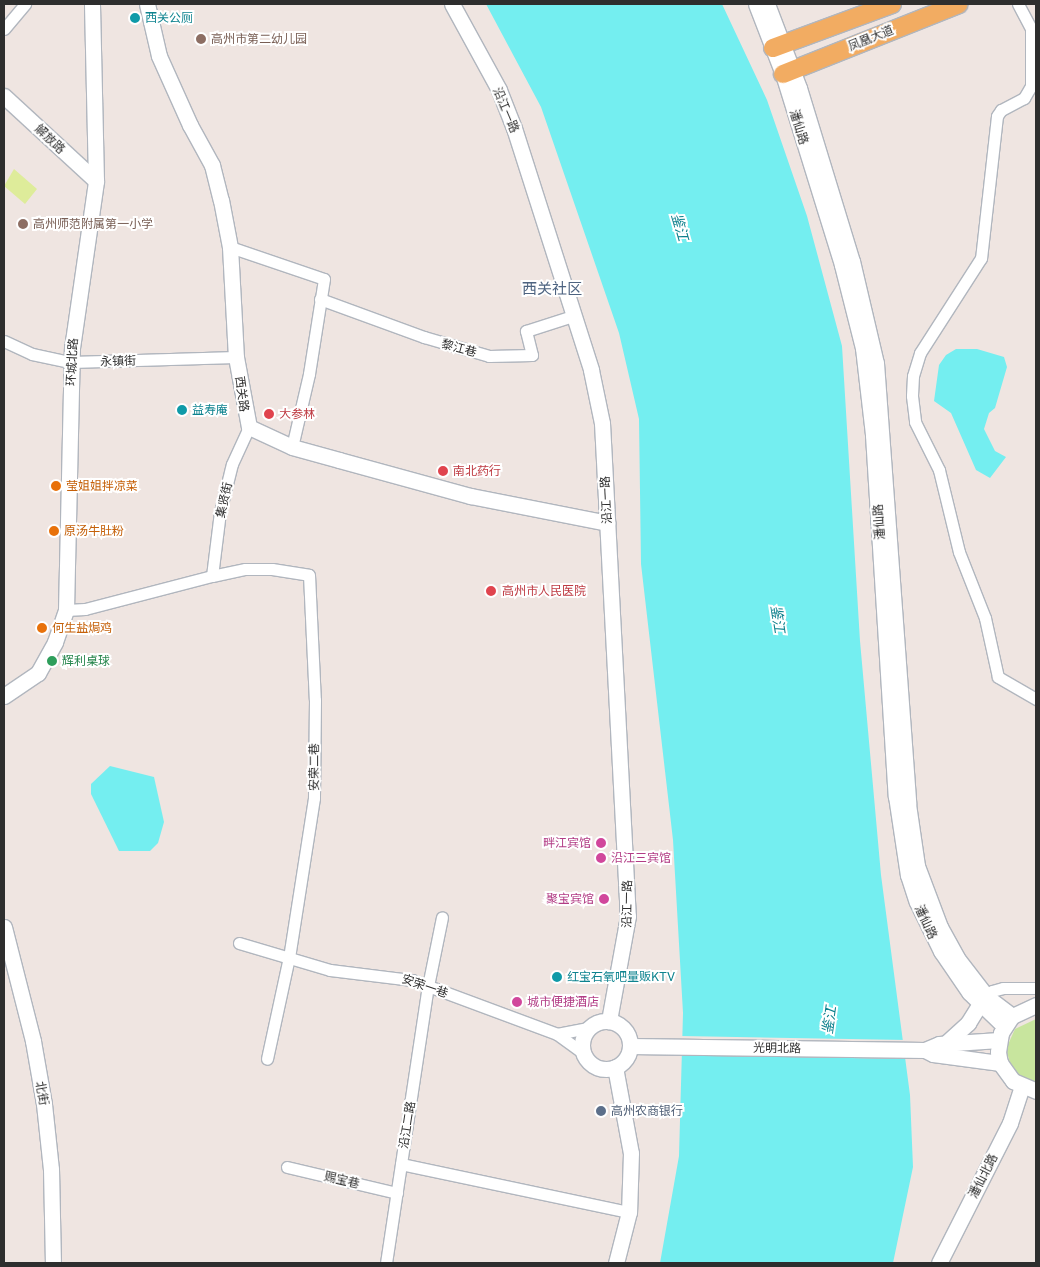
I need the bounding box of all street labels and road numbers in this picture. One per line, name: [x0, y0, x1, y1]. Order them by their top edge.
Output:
street label: 凤凰大道: [846, 22, 896, 54]
street label: 沿江一路: [490, 85, 522, 135]
street label: 潘仙路: [787, 108, 811, 146]
street label: 解放路: [32, 121, 68, 157]
street label: 黎江巷: [440, 336, 478, 360]
street label: 环城北路: [64, 338, 80, 386]
street label: 永镇街: [100, 353, 136, 369]
street label: 西关路: [232, 375, 252, 413]
street label: 沿江一路: [598, 476, 614, 524]
street label: 集贤街: [213, 481, 235, 519]
street label: 潘仙路: [871, 504, 887, 540]
street label: 安荣二巷: [307, 743, 321, 791]
street label: 沿江一路: [619, 880, 635, 928]
street label: 潘仙路: [912, 903, 940, 941]
street label: 安荣一巷: [400, 971, 450, 1001]
street label: 光明北路: [753, 1040, 801, 1056]
street label: 北街: [33, 1080, 51, 1106]
street label: 沿江二路: [396, 1100, 418, 1150]
street label: 潘仙北路: [966, 1151, 1000, 1201]
street label: 赐宝巷: [323, 1169, 361, 1191]

